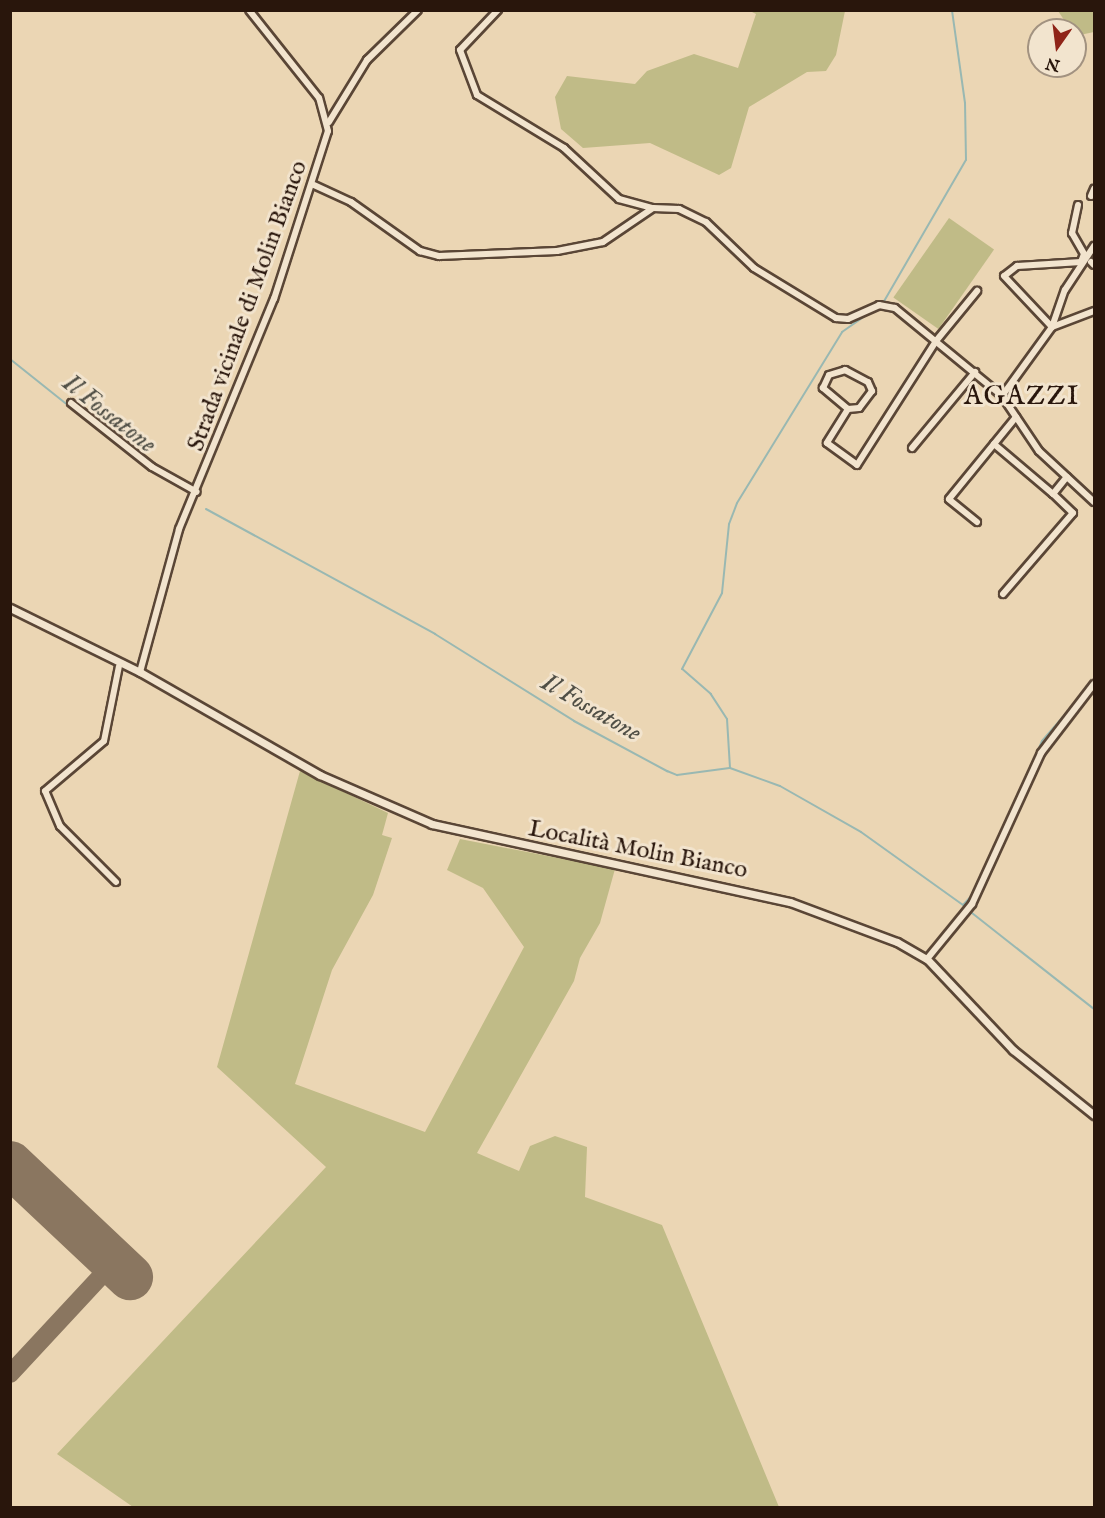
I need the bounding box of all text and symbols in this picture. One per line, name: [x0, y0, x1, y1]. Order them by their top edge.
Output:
north arrow: [1027, 18, 1087, 78]
text: N: [1044, 52, 1062, 75]
street label: Strada vicinale di Molin Bianco: [182, 157, 314, 455]
water label: Il Fossatone: [56, 368, 162, 460]
district label: AGAZZI: [964, 382, 1080, 414]
water label: Il Fossatone: [535, 667, 647, 749]
street label: Località Molin Bianco: [526, 815, 750, 885]

